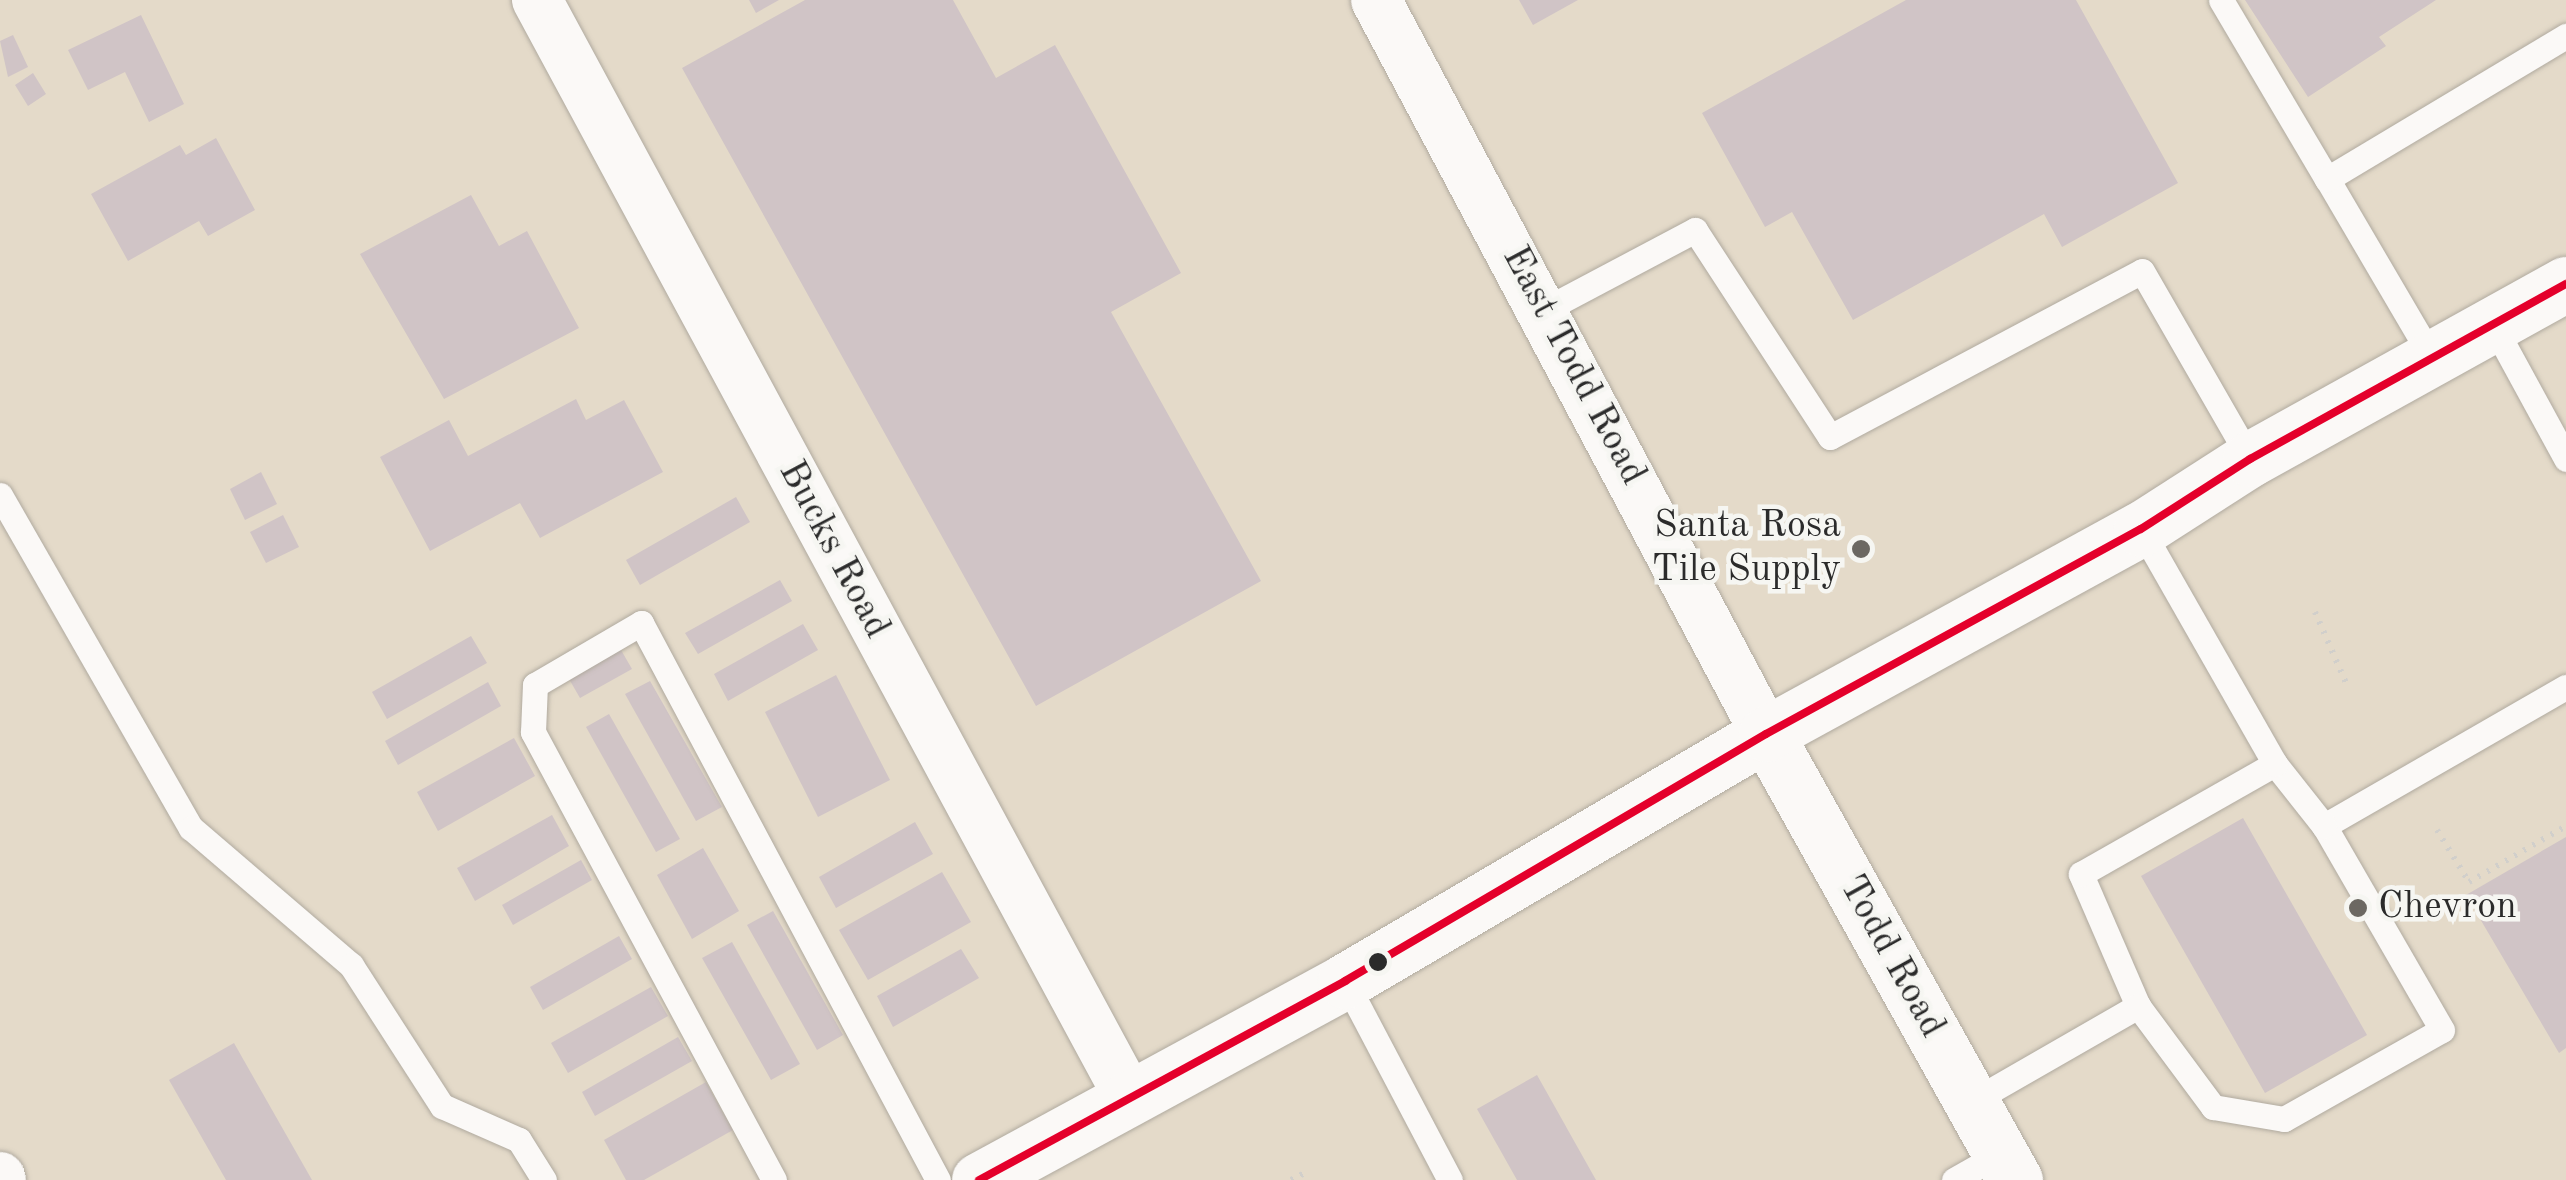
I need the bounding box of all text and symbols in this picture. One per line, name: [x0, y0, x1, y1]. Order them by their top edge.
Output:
street label: East Todd Road: [1491, 239, 1655, 493]
street label: Bucks Road: [767, 453, 899, 647]
place label: Santa Rosa Tile Supply: [1652, 504, 1841, 594]
marker: Santa Rosa Tile Supply: [1850, 538, 1872, 560]
street label: Todd Road: [1828, 868, 1954, 1046]
place label: Chevron: [2378, 885, 2517, 931]
marker: Chevron: [2347, 897, 2369, 919]
unlabelled marker: [1368, 952, 1388, 972]

